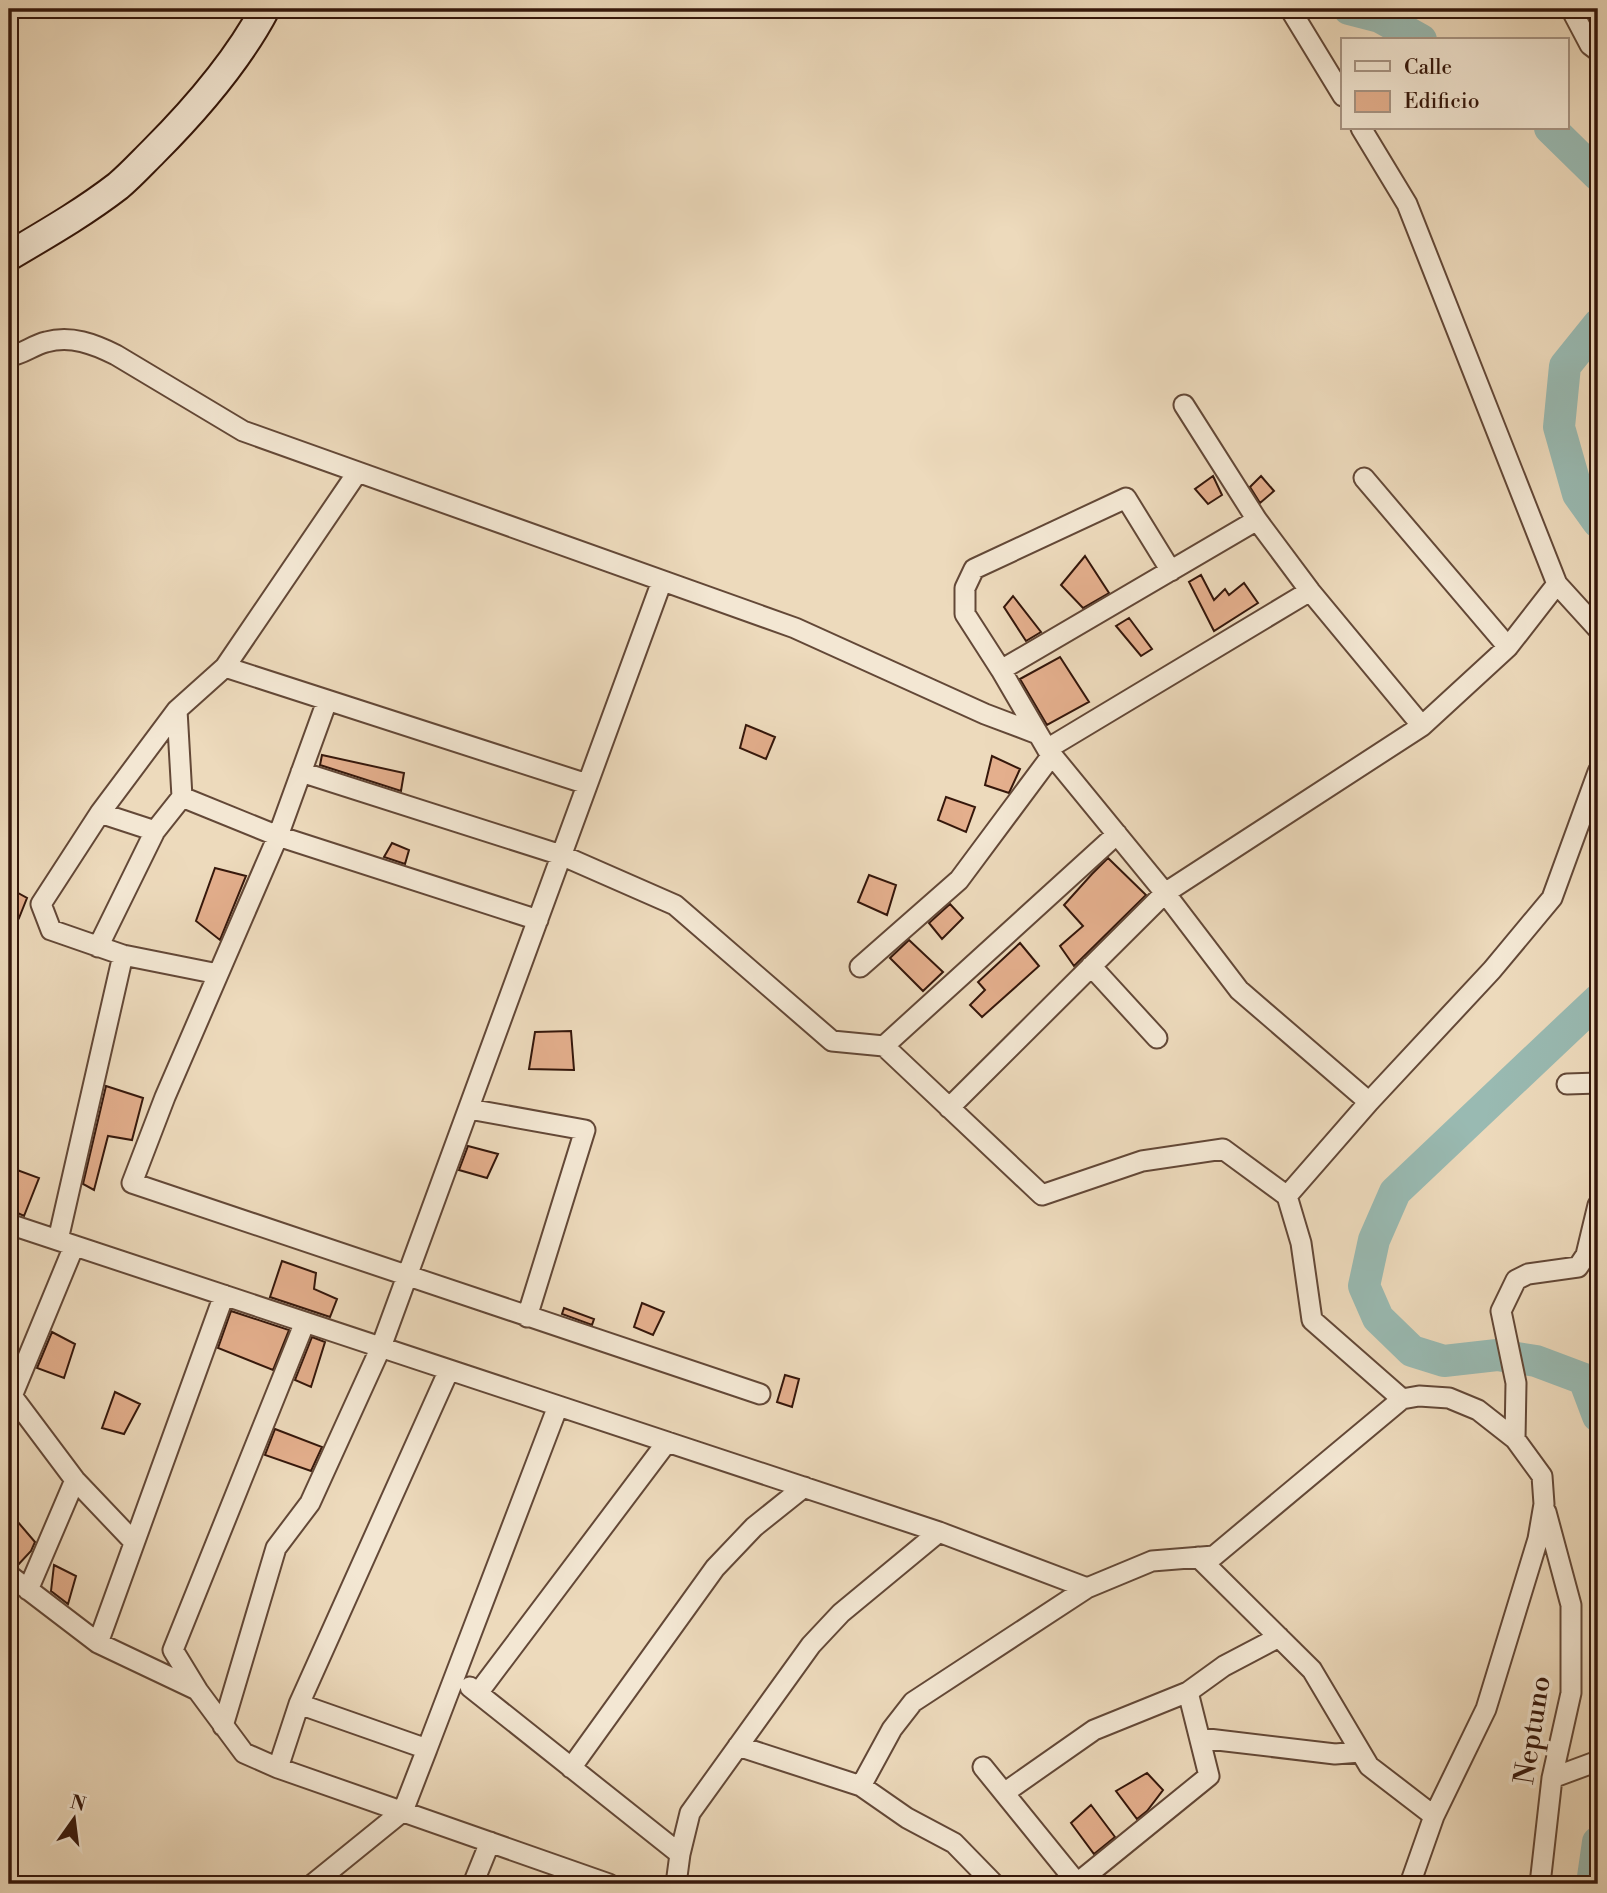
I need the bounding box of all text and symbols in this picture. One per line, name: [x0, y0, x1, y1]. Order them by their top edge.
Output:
legend: [1341, 38, 1568, 130]
text: Calle: [1404, 55, 1452, 81]
text: Edificio: [1404, 89, 1480, 115]
street label: Neptuno: [1507, 1673, 1559, 1787]
north arrow: [38, 1784, 108, 1854]
text: N: [68, 1790, 88, 1817]

